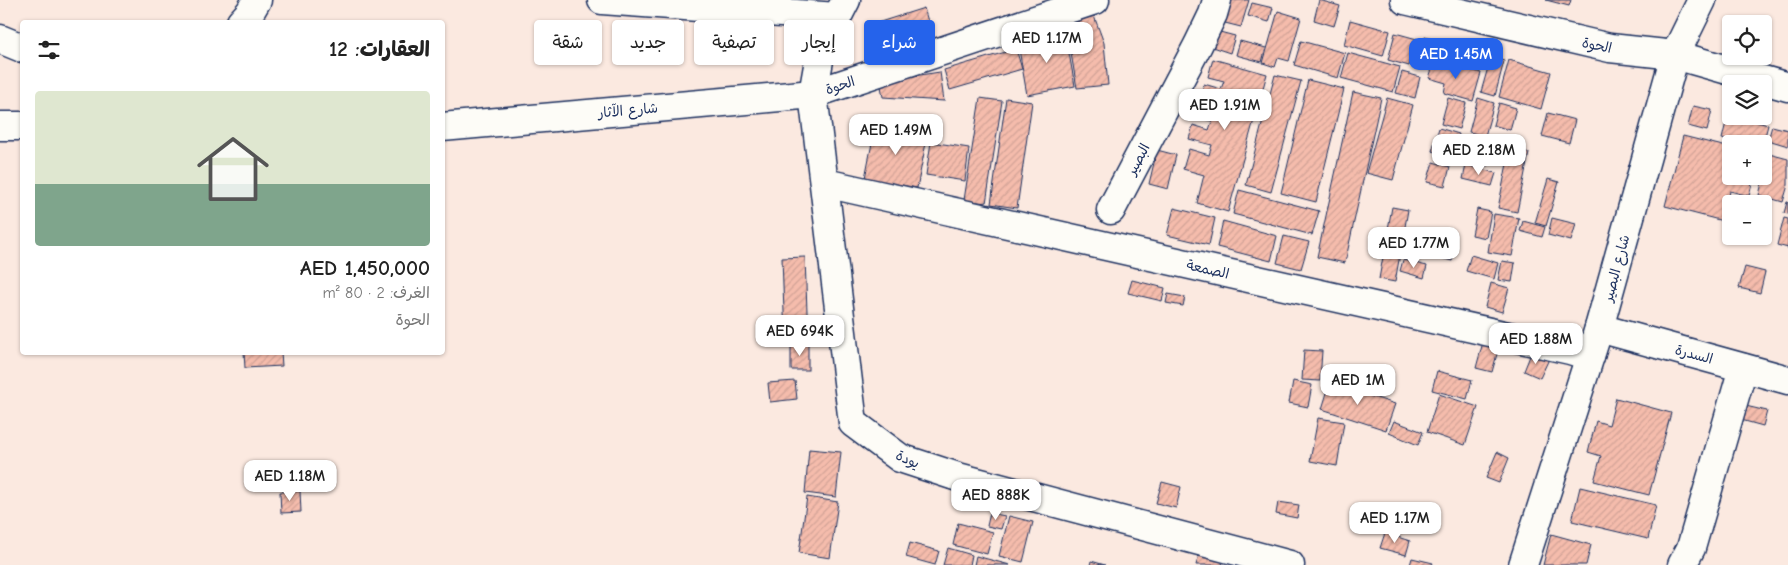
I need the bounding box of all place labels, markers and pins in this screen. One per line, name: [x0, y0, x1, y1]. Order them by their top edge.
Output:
pin: AED 1.17M: [990, 22, 1104, 64]
pin: AED 1.45M: [1399, 38, 1513, 80]
pin: AED 1.91M: [1168, 88, 1282, 131]
pin: AED 1.49M: [839, 114, 953, 156]
pin: AED 2.18M: [1422, 134, 1536, 176]
pin: AED 1.77M: [1357, 226, 1471, 269]
pin: AED 694K: [748, 314, 852, 357]
pin: AED 1.88M: [1479, 322, 1593, 365]
pin: AED 1M: [1317, 364, 1399, 406]
pin: AED 1.18M: [233, 460, 347, 502]
pin: AED 888K: [944, 478, 1048, 521]
pin: AED 1.17M: [1338, 502, 1452, 544]

